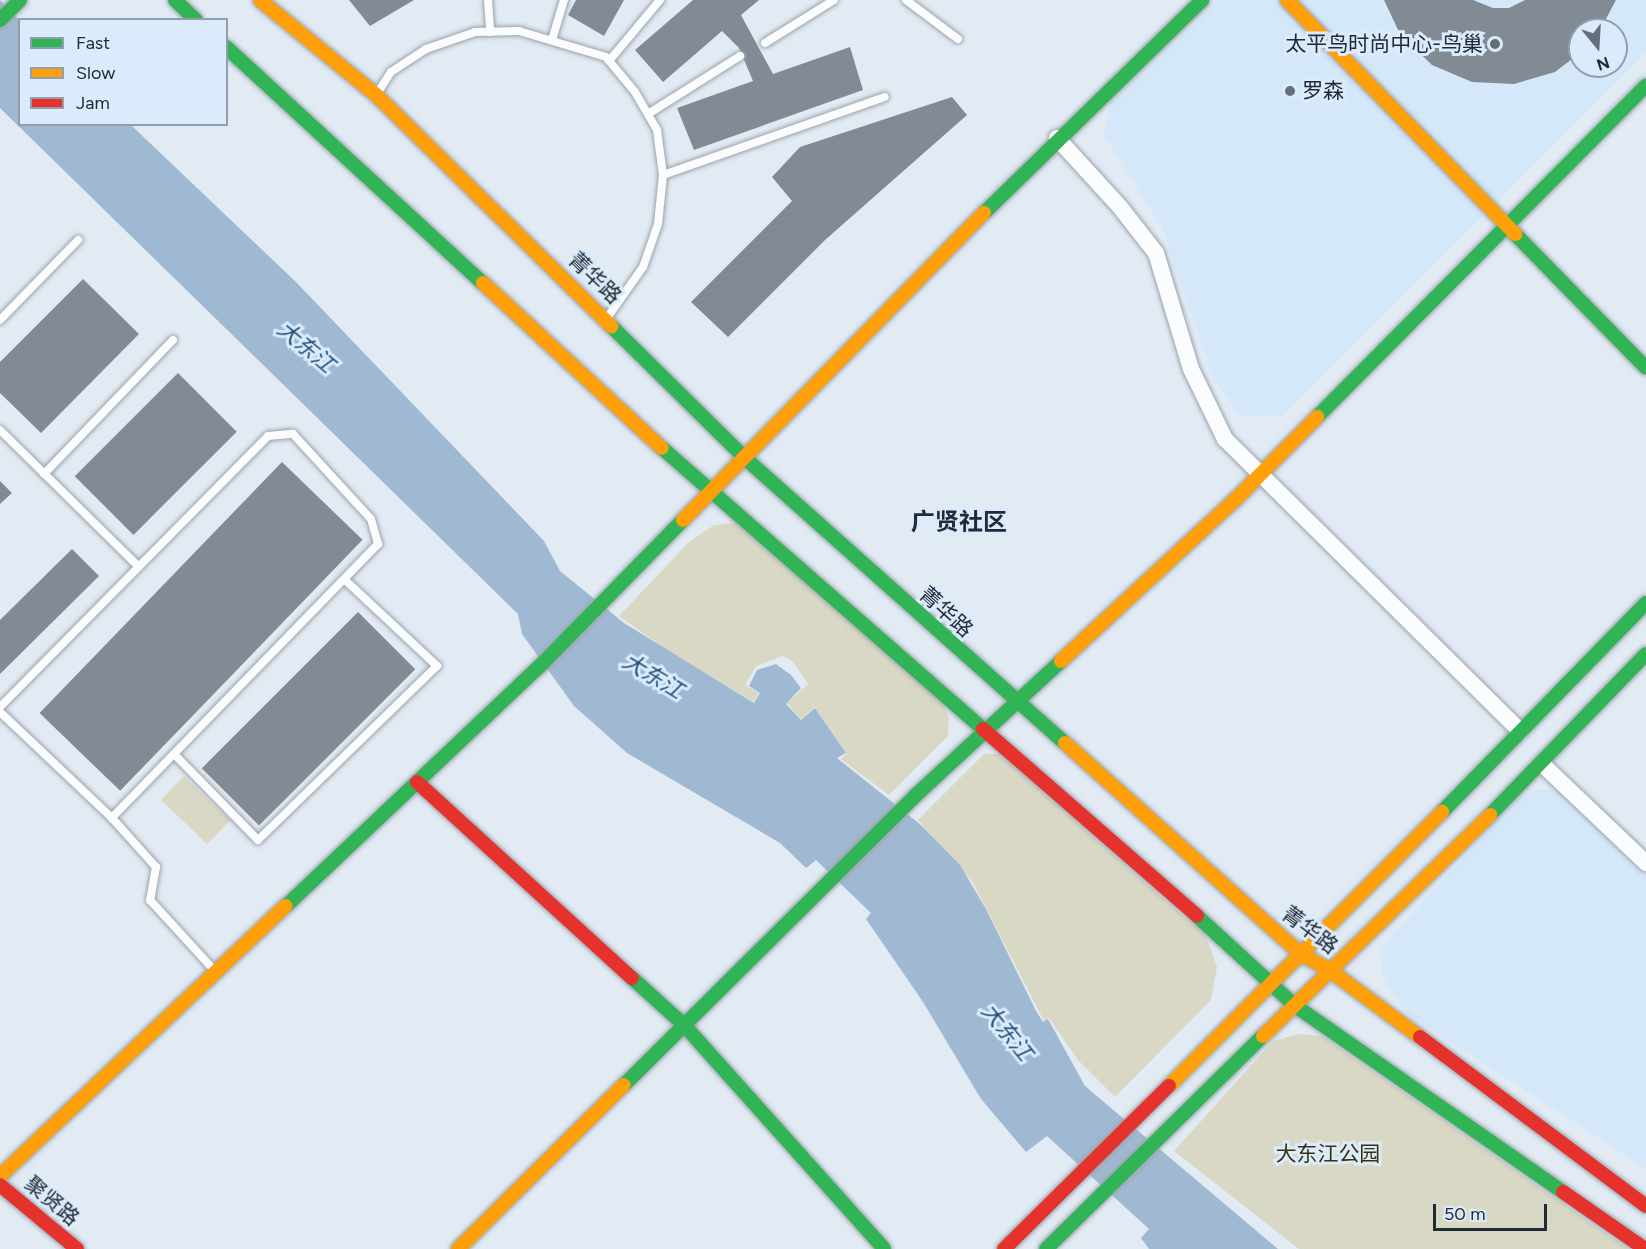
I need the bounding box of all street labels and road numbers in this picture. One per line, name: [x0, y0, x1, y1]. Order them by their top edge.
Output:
street label: 菁华路: [564, 247, 626, 309]
street label: 菁华路: [914, 582, 978, 642]
street label: 菁华路: [1277, 901, 1343, 959]
street label: 聚贤路: [20, 1171, 84, 1231]

